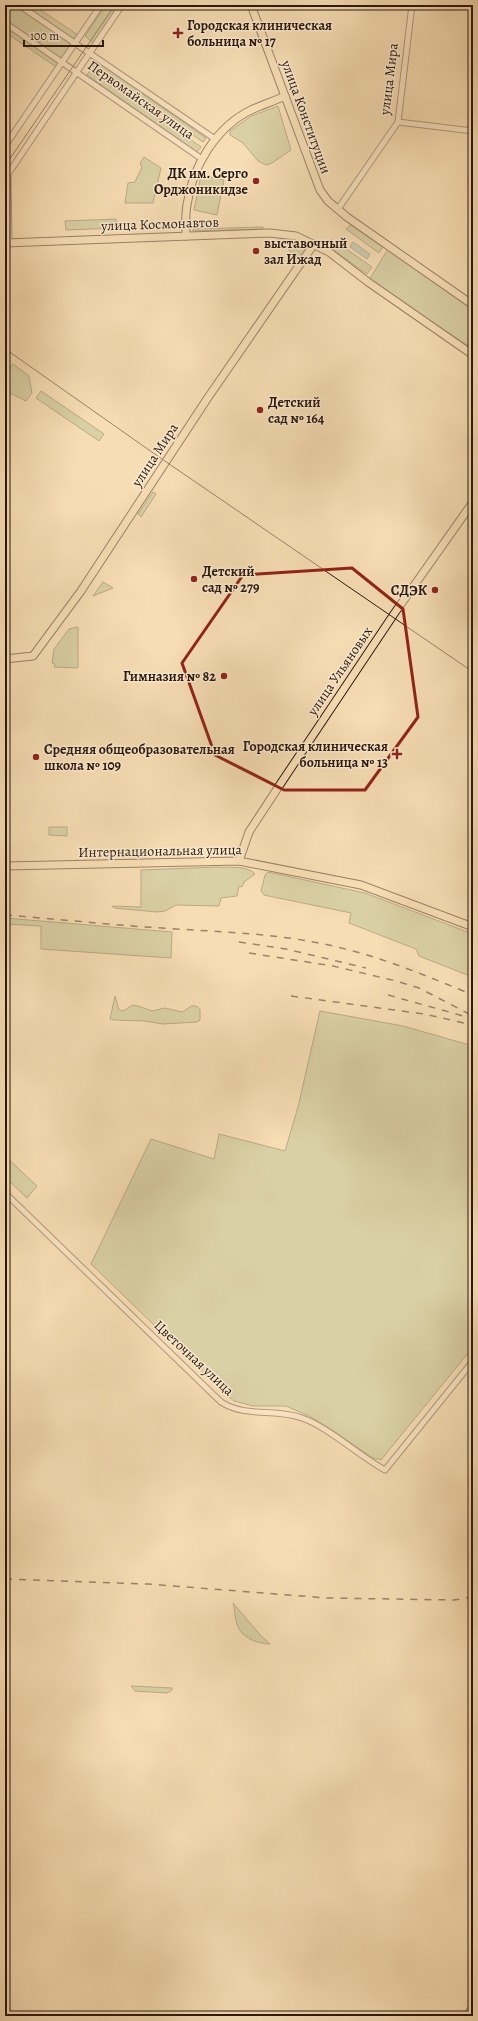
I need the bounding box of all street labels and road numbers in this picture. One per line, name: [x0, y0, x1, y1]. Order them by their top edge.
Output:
street label: улица Мира: [375, 41, 403, 117]
street label: Первомайская улица: [84, 56, 198, 144]
street label: улица Конституции: [276, 57, 335, 176]
street label: улица Космонавтов: [100, 212, 220, 236]
street label: улица Мира: [127, 419, 183, 491]
street label: улица Ульяновых: [303, 623, 377, 720]
street label: Интернациональная улица: [78, 840, 243, 862]
street label: Цветочная улица: [150, 1316, 238, 1400]

